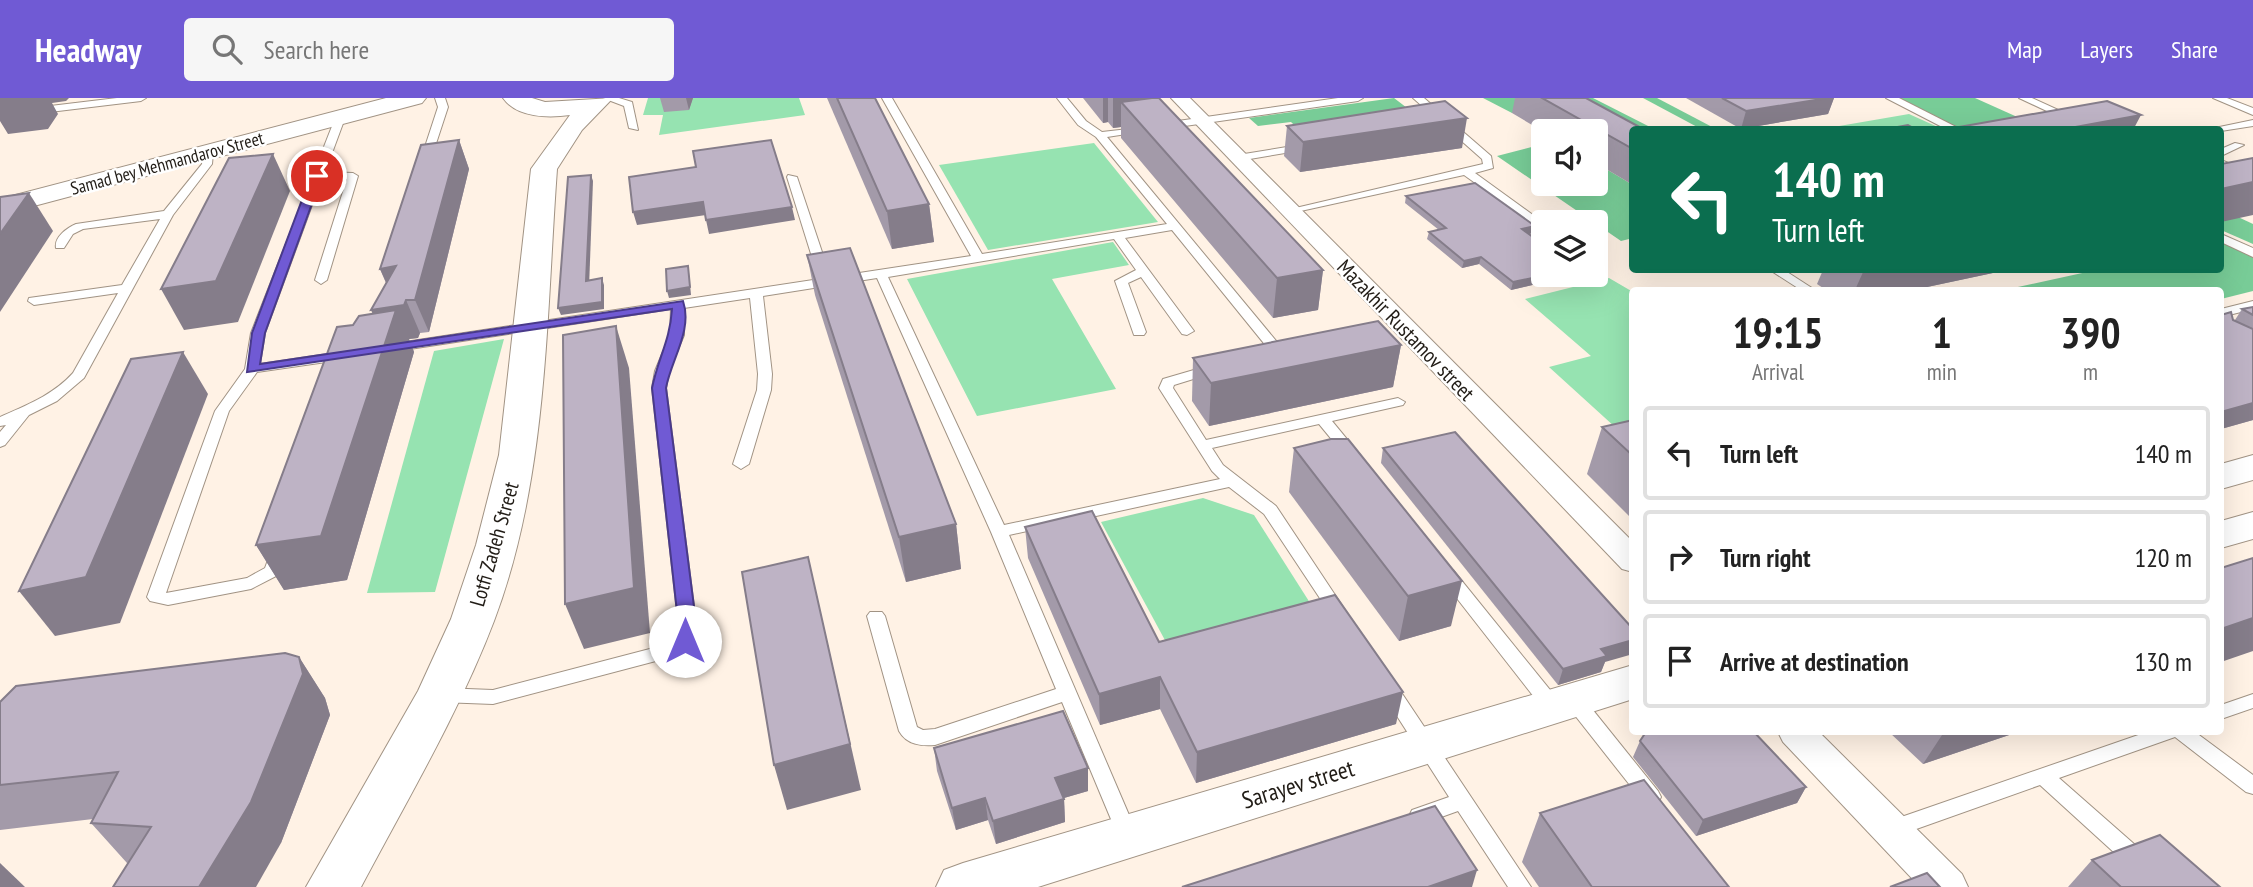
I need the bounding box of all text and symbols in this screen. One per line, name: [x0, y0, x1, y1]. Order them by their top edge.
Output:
search box: [184, 18, 674, 81]
text: Headway: [35, 28, 142, 71]
icon: search: [208, 30, 246, 68]
text: Search here: [264, 33, 369, 66]
text: Map: [2007, 34, 2042, 65]
text: Layers: [2080, 34, 2133, 65]
text: Share: [2171, 34, 2218, 65]
map controls: [1531, 119, 1608, 287]
button: sound: [1531, 119, 1608, 196]
street label: Samad bey Mehmandarov Street: [68, 126, 266, 200]
pin: [287, 146, 347, 206]
text: 140 m: [1772, 147, 1885, 211]
icon: left: [1657, 154, 1748, 245]
icon: arrive: [298, 157, 336, 195]
text: Turn left: [1772, 209, 1864, 251]
button: layers: [1531, 210, 1608, 287]
street label: Mazakhir Rustamov street: [1332, 254, 1481, 407]
text: 19:15: [1732, 305, 1823, 360]
text: 1: [1932, 305, 1952, 360]
text: 390: [2060, 305, 2121, 360]
text: Arrival: [1752, 357, 1804, 386]
text: min: [1927, 357, 1957, 386]
text: m: [2083, 357, 2098, 386]
icon: left: [1661, 434, 1699, 472]
text: Turn left: [1720, 437, 1798, 470]
text: 140 m: [2134, 437, 2192, 470]
street label: Lotfi Zadeh Street: [463, 478, 525, 609]
icon: right: [1661, 538, 1699, 576]
text: Turn right: [1720, 541, 1811, 574]
text: 120 m: [2134, 541, 2192, 574]
position arrow: [648, 604, 722, 678]
icon: arrive: [1661, 642, 1699, 680]
text: Arrive at destination: [1720, 645, 1909, 678]
text: 130 m: [2134, 645, 2192, 678]
street label: Sarayev street: [1238, 752, 1358, 816]

